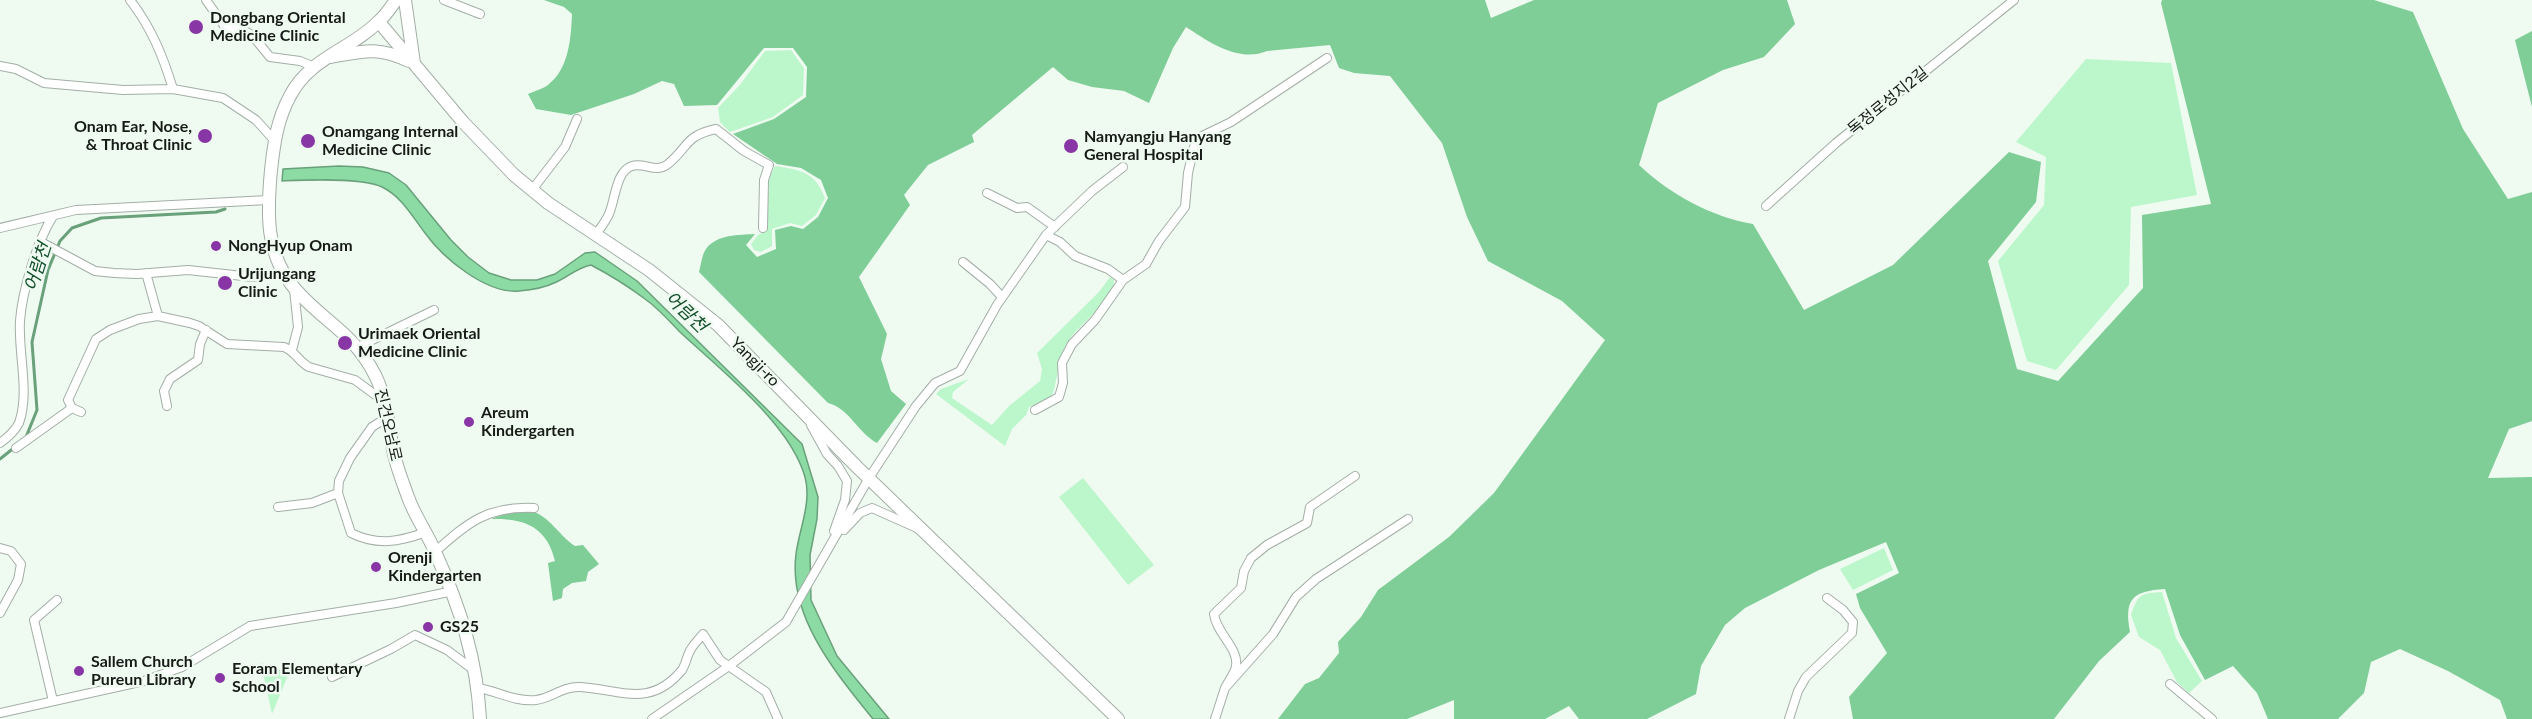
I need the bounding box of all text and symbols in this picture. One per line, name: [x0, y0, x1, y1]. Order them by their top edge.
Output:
place label: Dongbang Oriental Medicine Clinic: [210, 8, 346, 46]
marker: Dongbang Oriental Medicine Clinic: [187, 18, 205, 36]
street label: 독정로성지2길: [1844, 63, 1932, 139]
place label: Onam Ear, Nose, & Throat Clinic: [74, 117, 192, 155]
place label: Onamgang Internal Medicine Clinic: [322, 122, 458, 160]
marker: Onam Ear, Nose, & Throat Clinic: [196, 127, 214, 145]
place label: Namyangju Hanyang General Hospital: [1084, 127, 1231, 165]
marker: Onamgang Internal Medicine Clinic: [299, 132, 317, 150]
marker: Namyangju Hanyang General Hospital: [1062, 137, 1080, 155]
place label: NongHyup Onam: [228, 236, 353, 256]
marker: NongHyup Onam: [209, 239, 223, 253]
water label: 어람천: [20, 240, 56, 294]
place label: Urijungang Clinic: [238, 264, 316, 302]
marker: Urijungang Clinic: [216, 274, 234, 292]
water label: 어람천: [661, 287, 711, 337]
place label: Urimaek Oriental Medicine Clinic: [358, 324, 480, 362]
street label: Yangji-ro: [726, 333, 784, 391]
marker: Urimaek Oriental Medicine Clinic: [336, 334, 354, 352]
street label: 진건오남로: [370, 387, 406, 463]
place label: Areum Kindergarten: [481, 403, 575, 441]
marker: Areum Kindergarten: [462, 415, 476, 429]
place label: Orenji Kindergarten: [388, 548, 482, 586]
marker: Orenji Kindergarten: [369, 560, 383, 574]
place label: GS25: [440, 617, 479, 637]
marker: GS25: [421, 620, 435, 634]
place label: Sallem Church Pureun Library: [91, 652, 196, 690]
place label: Eoram Elementary School: [232, 659, 362, 697]
marker: Sallem Church Pureun Library: [72, 664, 86, 678]
marker: Eoram Elementary School: [213, 671, 227, 685]

